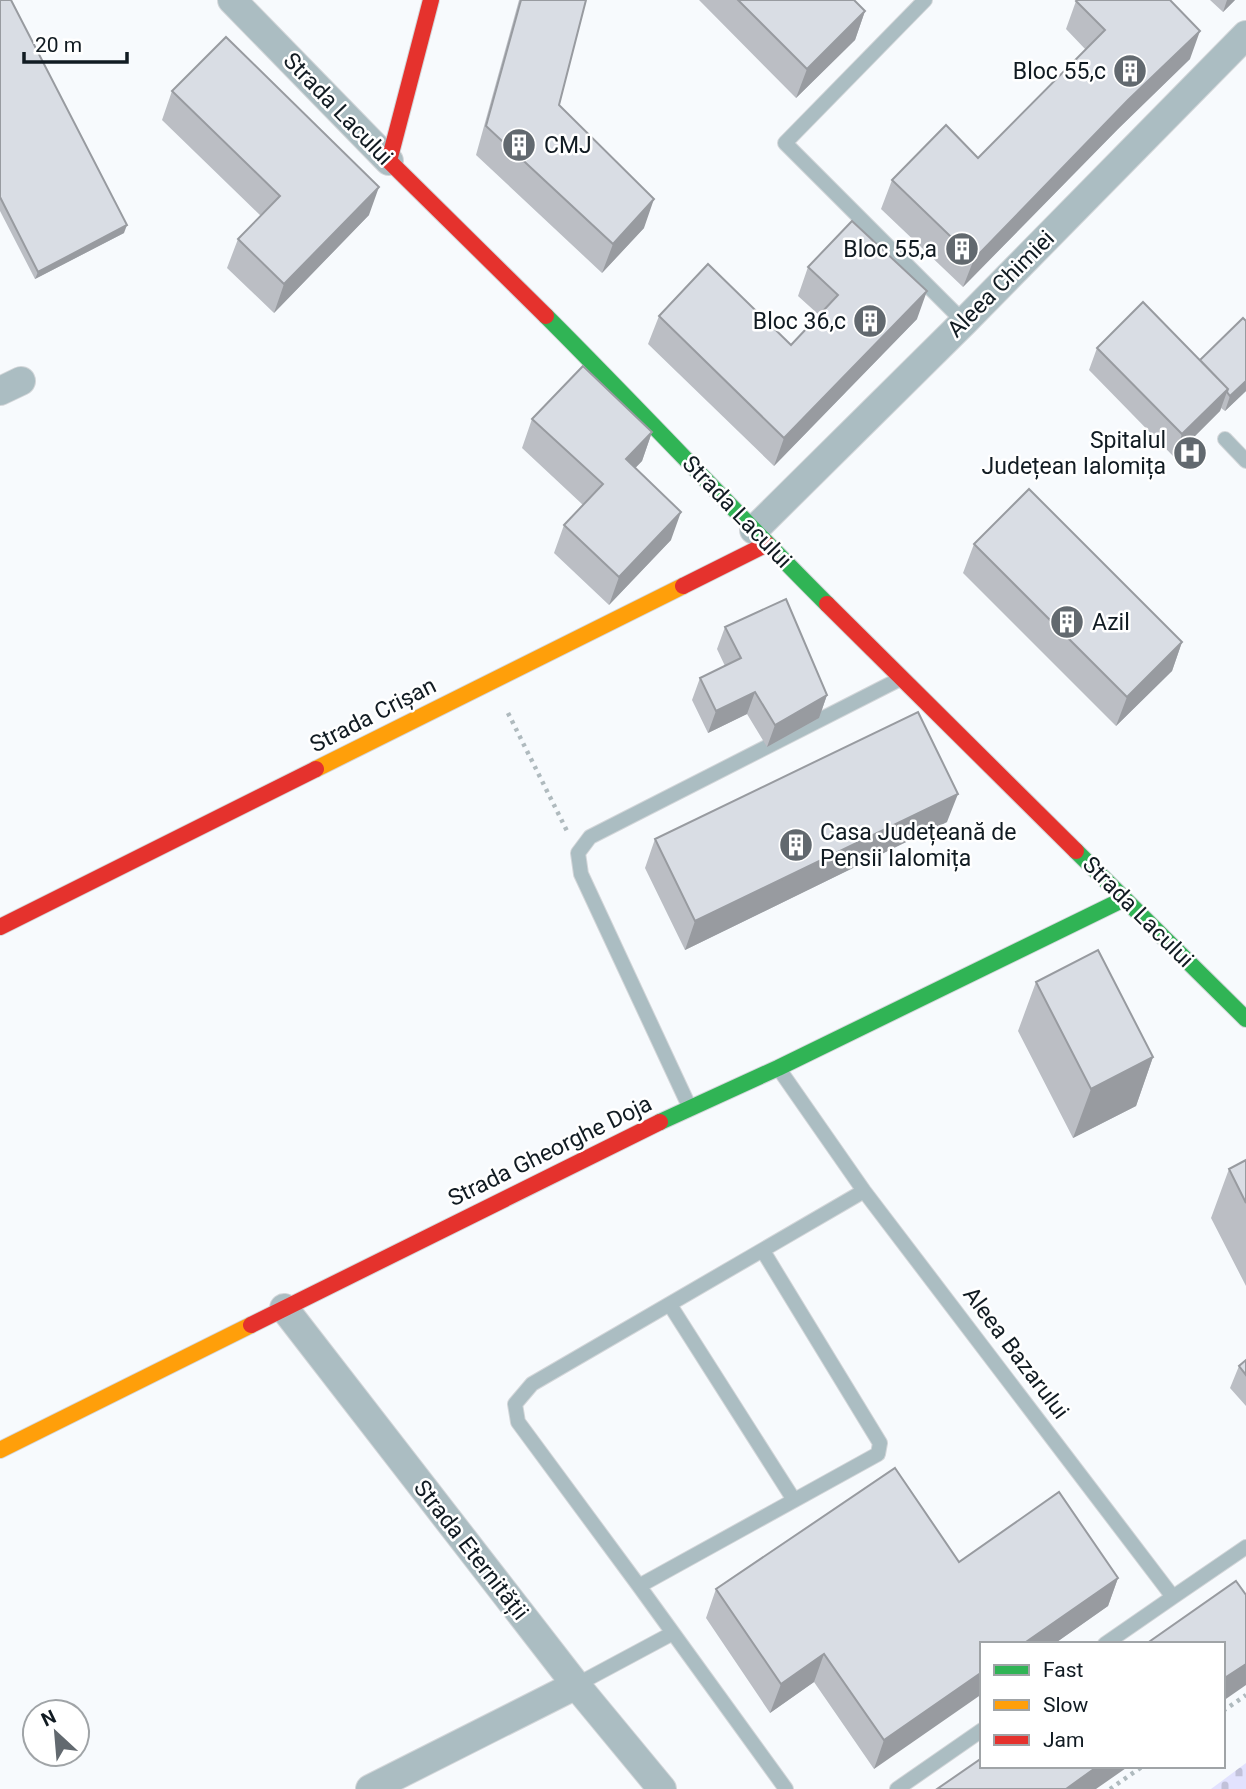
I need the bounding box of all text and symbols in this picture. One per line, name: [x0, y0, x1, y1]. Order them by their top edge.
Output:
scale bar: [24, 21, 128, 65]
text: 20 m: [35, 33, 82, 57]
street label: Strada Lacului: [278, 47, 398, 171]
building icon: Bloc 55,c: [1111, 52, 1149, 90]
place label: Bloc 55,c: [1013, 58, 1106, 85]
building icon: CMJ: [500, 126, 538, 164]
place label: CMJ: [544, 132, 592, 159]
street label: Aleea Chimiei: [942, 225, 1060, 343]
building icon: Bloc 55,a: [943, 230, 981, 268]
place label: Bloc 55,a: [843, 236, 937, 263]
building icon: Bloc 36,c: [851, 302, 889, 340]
place label: Bloc 36,c: [753, 308, 846, 335]
place label: Spitalul Județean Ialomița: [982, 427, 1166, 480]
hospital icon: Spitalul Județean Ialomița: [1171, 434, 1209, 472]
street label: Strada Lacului: [677, 450, 797, 574]
building icon: Azil: [1048, 603, 1086, 641]
place label: Azil: [1092, 609, 1130, 636]
street label: Strada Crișan: [306, 672, 440, 758]
place label: Casa Județeană de Pensii Ialomița: [820, 819, 1016, 872]
building icon: Casa Județeană de Pensii Ialomița: [777, 826, 815, 864]
street label: Strada Lacului: [1077, 851, 1199, 973]
street label: Strada Gheorghe Doja: [444, 1090, 656, 1212]
street label: Aleea Bazarului: [958, 1282, 1074, 1424]
street label: Strada Eternității: [408, 1475, 534, 1625]
legend: [980, 1642, 1225, 1768]
text: Fast: [1043, 1658, 1084, 1682]
text: Slow: [1043, 1693, 1089, 1717]
north arrow: [21, 1698, 91, 1768]
text: N: [38, 1705, 60, 1731]
text: Jam: [1043, 1728, 1084, 1752]

